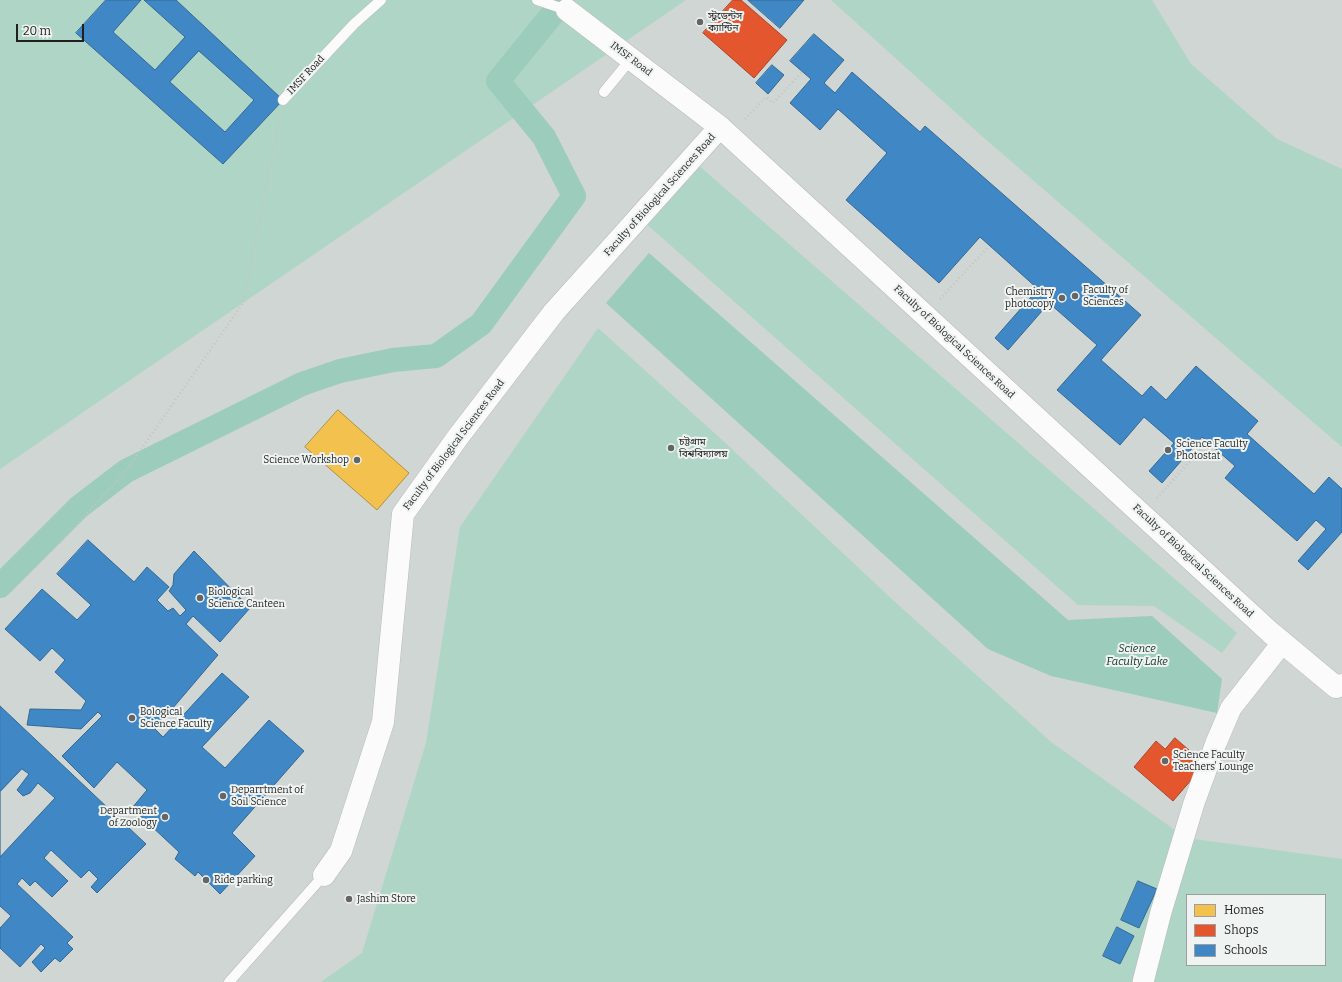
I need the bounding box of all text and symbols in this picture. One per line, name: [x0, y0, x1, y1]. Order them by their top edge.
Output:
place label: স্টুডেন্টস ক্যান্টিন: [708, 10, 742, 34]
scale bar: [18, 16, 86, 42]
marker: স্টুডেন্টস ক্যান্টিন: [695, 17, 705, 27]
text: 20 m: [23, 24, 51, 38]
street label: IMSF Road: [608, 39, 654, 79]
street label: IMSF Road: [285, 53, 327, 97]
street label: Faculty of Biological Sciences Road: [602, 131, 718, 259]
street label: Faculty of Biological Sciences Road: [891, 283, 1017, 401]
place label: Faculty of Sciences: [1083, 284, 1128, 308]
place label: Chemistry photocopy: [1005, 286, 1054, 310]
marker: Faculty of Sciences: [1070, 291, 1080, 301]
marker: Chemistry photocopy: [1057, 293, 1067, 303]
street label: Faculty of Biological Sciences Road: [401, 377, 507, 513]
place label: চট্টগ্রাম বিশ্ববিদ্যালয়: [679, 436, 728, 460]
place label: Science Faculty Photostat: [1176, 438, 1248, 462]
marker: চট্টগ্রাম বিশ্ববিদ্যালয়: [666, 443, 676, 453]
marker: Science Faculty Photostat: [1163, 445, 1173, 455]
place label: Science Workshop: [263, 454, 349, 466]
marker: Science Workshop: [352, 455, 362, 465]
street label: Faculty of Biological Sciences Road: [1130, 502, 1256, 620]
place label: Biological Science Canteen: [208, 586, 285, 610]
marker: Biological Science Canteen: [195, 593, 205, 603]
water label: Science Faculty Lake: [1106, 642, 1168, 668]
place label: Bological Science Faculty: [140, 706, 212, 730]
marker: Bological Science Faculty: [127, 713, 137, 723]
place label: Science Faculty Teachers' Lounge: [1173, 749, 1253, 772]
marker: Science Faculty Teachers' Lounge: [1160, 756, 1170, 766]
place label: Deparrtment of Soil Science: [231, 784, 304, 808]
marker: Deparrtment of Soil Science: [218, 791, 228, 801]
place label: Department of Zoology: [100, 805, 157, 828]
marker: Department of Zoology: [160, 812, 170, 822]
place label: Ride parking: [214, 874, 273, 886]
marker: Ride parking: [201, 875, 211, 885]
place label: Jashim Store: [357, 893, 416, 905]
marker: Jashim Store: [344, 894, 354, 904]
legend: [1186, 894, 1326, 966]
text: Homes: [1224, 903, 1264, 917]
text: Shops: [1224, 923, 1258, 937]
text: Schools: [1224, 943, 1267, 957]

